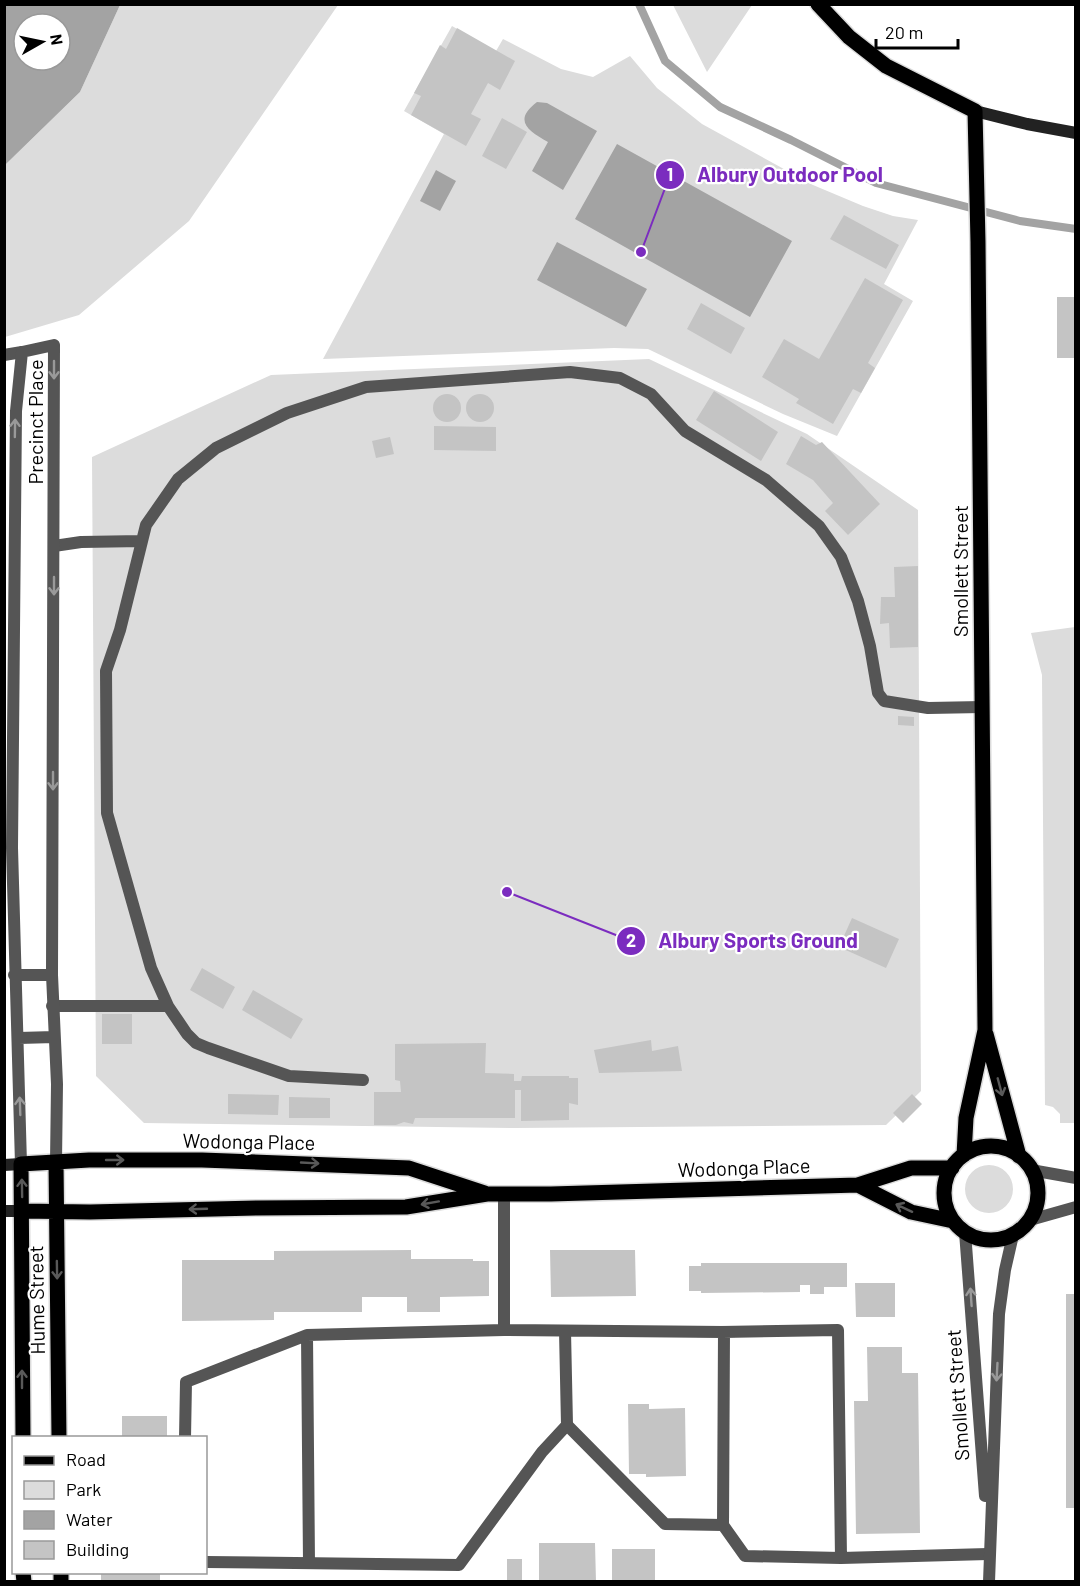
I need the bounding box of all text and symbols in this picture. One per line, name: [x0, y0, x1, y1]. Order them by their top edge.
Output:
north arrow: [12, 12, 72, 72]
scale bar: [876, 12, 958, 50]
text: 20 m: [885, 21, 923, 43]
text: N: [47, 33, 68, 46]
callout: Albury Outdoor Pool: [655, 156, 895, 195]
text: Albury Outdoor Pool: [697, 161, 883, 186]
text: 1: [667, 163, 673, 185]
street label: Precinct Place: [23, 359, 47, 485]
one-way arrow: [49, 359, 60, 379]
one-way arrow: [10, 419, 21, 439]
street label: Smollett Street: [948, 505, 972, 637]
one-way arrow: [48, 575, 60, 595]
one-way arrow: [47, 770, 59, 790]
callout: Albury Sports Ground: [616, 921, 870, 960]
text: Albury Sports Ground: [658, 927, 858, 952]
text: 2: [626, 929, 636, 951]
one-way arrow: [995, 1077, 1007, 1096]
one-way arrow: [14, 1096, 25, 1116]
street label: Wodonga Place: [182, 1128, 316, 1154]
street label: Wodonga Place: [677, 1153, 811, 1181]
one-way arrow: [104, 1154, 124, 1166]
one-way arrow: [299, 1158, 319, 1169]
one-way arrow: [16, 1178, 28, 1198]
one-way arrow: [420, 1198, 440, 1209]
one-way arrow: [895, 1201, 913, 1213]
one-way arrow: [189, 1204, 209, 1215]
street label: Hume Street: [23, 1245, 49, 1355]
one-way arrow: [51, 1260, 63, 1280]
one-way arrow: [965, 1288, 976, 1308]
street label: Smollett Street: [940, 1328, 974, 1462]
one-way arrow: [991, 1362, 1002, 1382]
one-way arrow: [17, 1370, 28, 1390]
legend: [12, 1436, 207, 1574]
text: Road: [66, 1448, 106, 1470]
text: Park: [66, 1478, 101, 1500]
text: Water: [66, 1508, 113, 1530]
text: Building: [66, 1538, 129, 1560]

